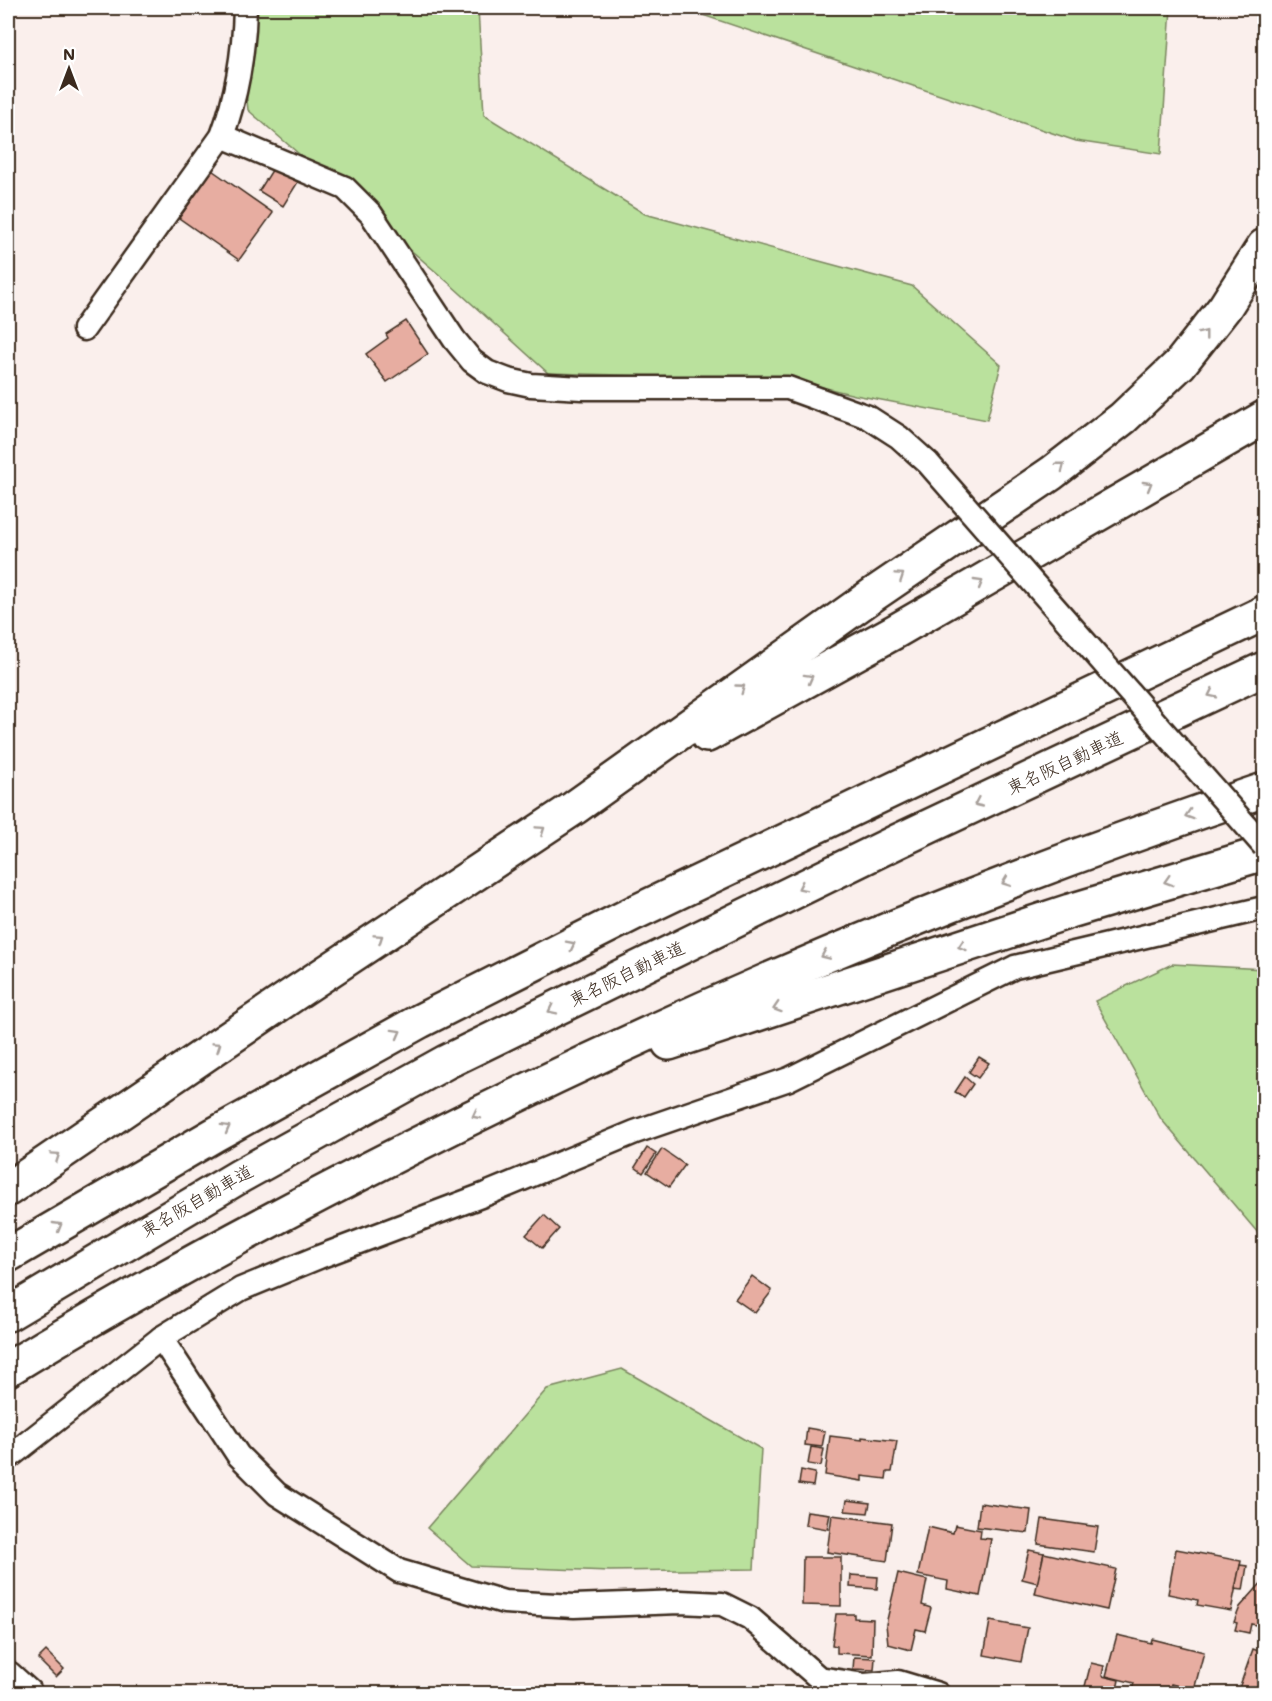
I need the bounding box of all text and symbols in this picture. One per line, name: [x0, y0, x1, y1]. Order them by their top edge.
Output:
north arrow: [39, 39, 99, 99]
text: N: [63, 43, 75, 64]
one-way arrow: [1197, 330, 1208, 341]
one-way arrow: [1055, 462, 1066, 473]
one-way arrow: [1142, 481, 1152, 492]
one-way arrow: [894, 572, 905, 583]
one-way arrow: [973, 578, 983, 590]
one-way arrow: [803, 674, 813, 685]
one-way arrow: [735, 685, 746, 696]
one-way arrow: [1207, 687, 1218, 699]
street label: 東名阪自動車道: [1002, 725, 1127, 800]
one-way arrow: [974, 796, 985, 808]
one-way arrow: [1184, 808, 1195, 821]
one-way arrow: [535, 826, 546, 837]
one-way arrow: [1163, 874, 1174, 886]
one-way arrow: [1001, 875, 1012, 888]
one-way arrow: [798, 880, 809, 892]
one-way arrow: [373, 933, 383, 945]
street label: 東名阪自動車道: [565, 935, 688, 1012]
one-way arrow: [957, 939, 968, 952]
one-way arrow: [564, 941, 575, 952]
one-way arrow: [821, 948, 832, 960]
one-way arrow: [772, 1000, 783, 1013]
one-way arrow: [547, 1003, 558, 1015]
one-way arrow: [391, 1029, 401, 1041]
one-way arrow: [211, 1042, 221, 1054]
one-way arrow: [471, 1107, 482, 1119]
one-way arrow: [220, 1123, 231, 1135]
one-way arrow: [49, 1152, 60, 1163]
street label: 東名阪自動車道: [136, 1158, 257, 1242]
one-way arrow: [52, 1221, 62, 1233]

